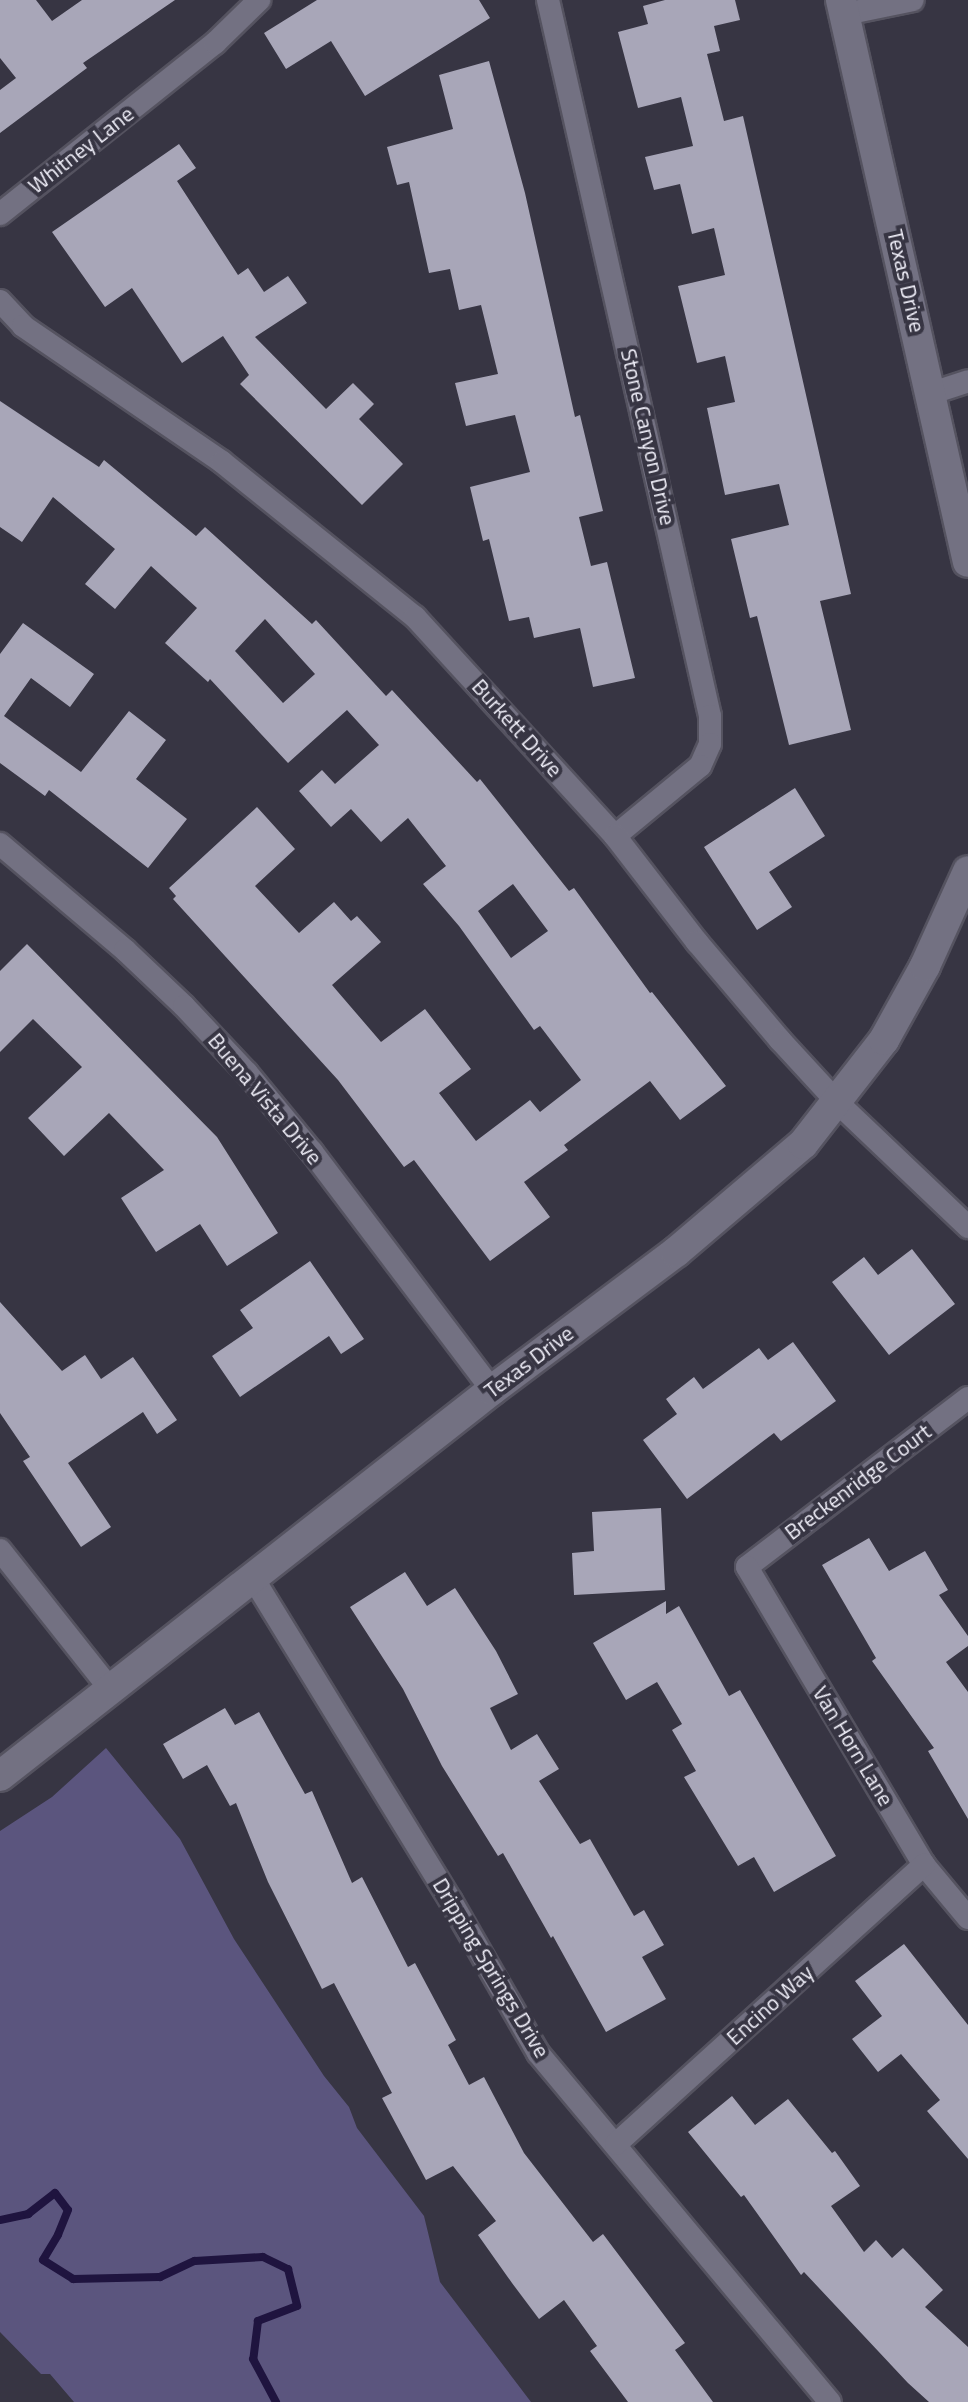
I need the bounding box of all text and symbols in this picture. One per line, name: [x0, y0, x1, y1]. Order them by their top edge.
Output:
street label: Whitney Lane: [23, 101, 139, 199]
street label: Texas Drive: [881, 227, 931, 335]
street label: Stone Canyon Drive: [615, 346, 681, 528]
street label: Burkett Drive: [466, 674, 568, 782]
street label: Buena Vista Drive: [202, 1028, 328, 1170]
street label: Texas Drive: [479, 1320, 579, 1404]
street label: Breckenridge Court: [780, 1418, 936, 1546]
street label: Van Horn Lane: [807, 1681, 899, 1811]
street label: Dripping Springs Drive: [427, 1873, 555, 2063]
street label: Encino Way: [721, 1959, 819, 2051]

